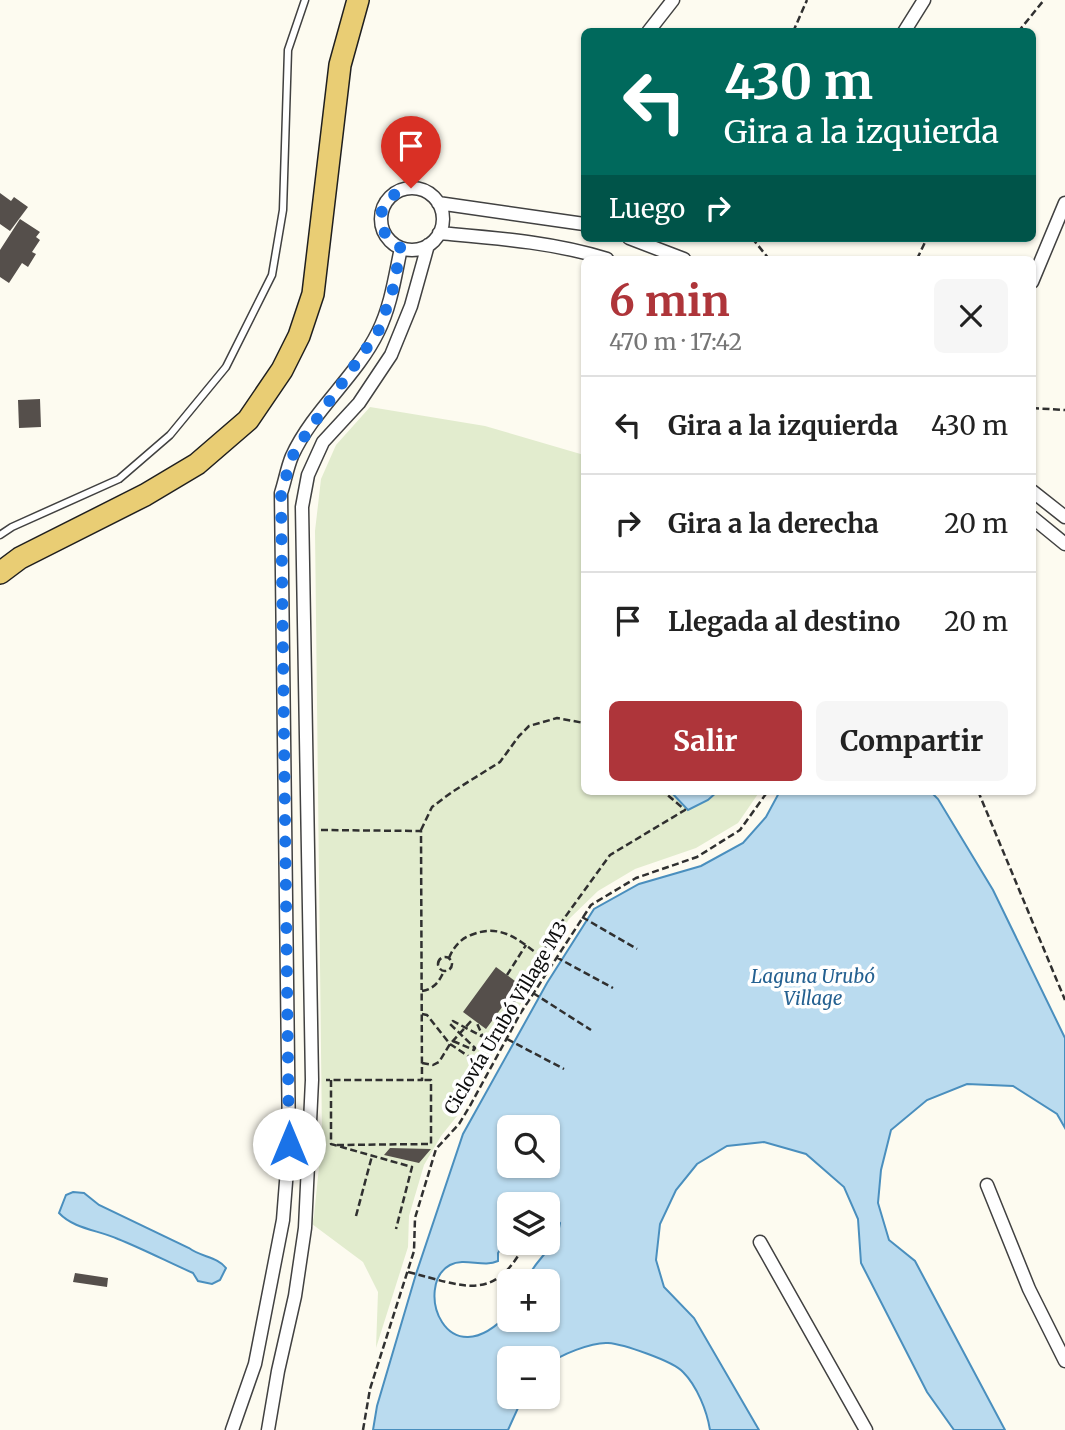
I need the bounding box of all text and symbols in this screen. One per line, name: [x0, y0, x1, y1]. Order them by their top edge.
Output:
text: 430 m: [724, 51, 873, 112]
icon: left: [609, 56, 700, 147]
text: Gira a la izquierda: [724, 112, 999, 152]
pin: [381, 116, 441, 188]
icon: arrive: [392, 127, 430, 165]
icon: right: [699, 189, 737, 227]
text: Luego: [609, 192, 685, 225]
text: 6 min: [609, 275, 730, 327]
button: close: [934, 279, 1008, 353]
text: 470 m · 17:42: [609, 327, 742, 356]
icon: left: [609, 406, 647, 444]
text: Gira a la izquierda: [668, 409, 898, 442]
text: 430 m: [931, 409, 1008, 442]
icon: right: [609, 504, 647, 542]
text: Gira a la derecha: [668, 507, 879, 540]
text: 20 m: [944, 507, 1008, 540]
icon: arrive: [609, 602, 647, 640]
text: Llegada al destino: [668, 605, 900, 638]
text: 20 m: [944, 605, 1008, 638]
button: Salir: [609, 701, 802, 781]
button: Compartir: [816, 701, 1008, 781]
street label: Ciclovía Urubó Village M3: [439, 917, 572, 1118]
water label: Laguna Urubó Village: [751, 964, 875, 1010]
position arrow: [252, 1107, 326, 1181]
map controls: [497, 1115, 560, 1409]
button: search: [497, 1115, 560, 1178]
button: layers: [497, 1192, 560, 1255]
button: +: [497, 1269, 560, 1332]
button: −: [497, 1346, 560, 1409]

